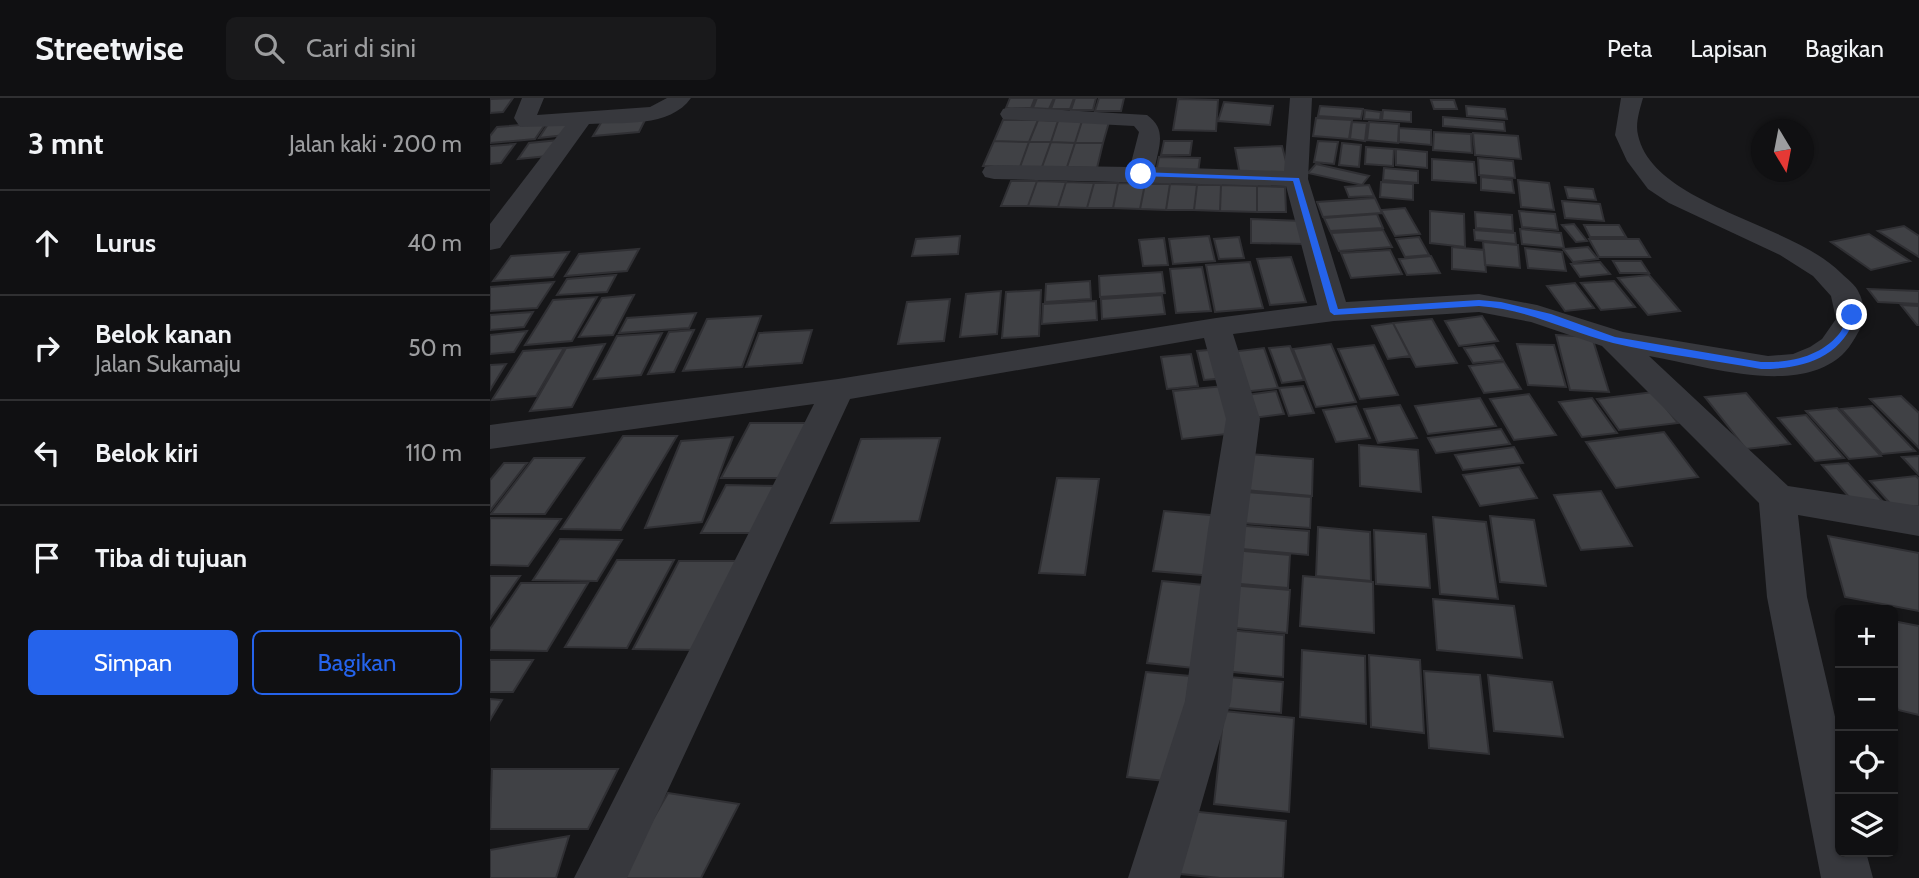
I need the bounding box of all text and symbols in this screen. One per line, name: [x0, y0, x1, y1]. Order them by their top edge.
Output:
search box: [226, 17, 716, 80]
text: Streetwise: [35, 28, 184, 68]
icon: search: [250, 29, 288, 67]
text: Cari di sini: [306, 32, 416, 64]
text: Peta: [1607, 34, 1652, 63]
text: Lapisan: [1690, 34, 1767, 63]
text: Bagikan: [1805, 34, 1884, 63]
north arrow: [1751, 119, 1814, 182]
text: 3 mnt: [28, 125, 104, 162]
text: Jalan kaki · 200 m: [289, 130, 462, 158]
route start: [1125, 158, 1156, 189]
icon: ahead: [28, 224, 66, 262]
text: Lurus: [95, 227, 156, 259]
text: 40 m: [407, 229, 462, 257]
route end: [1836, 299, 1867, 330]
text: Belok kanan: [95, 318, 232, 350]
icon: right: [28, 329, 66, 367]
text: 50 m: [408, 334, 462, 362]
text: Jalan Sukamaju: [95, 350, 241, 378]
icon: left: [28, 434, 66, 472]
text: Belok kiri: [95, 437, 198, 469]
text: 110 m: [406, 439, 462, 467]
icon: arrive: [28, 539, 66, 577]
text: Tiba di tujuan: [95, 542, 247, 574]
map controls: [1835, 605, 1898, 857]
button: +: [1835, 605, 1898, 668]
button: Simpan: [28, 630, 238, 695]
button: Bagikan: [252, 630, 462, 695]
button: −: [1835, 668, 1898, 731]
button: locate: [1835, 731, 1898, 794]
button: layers: [1835, 794, 1898, 857]

